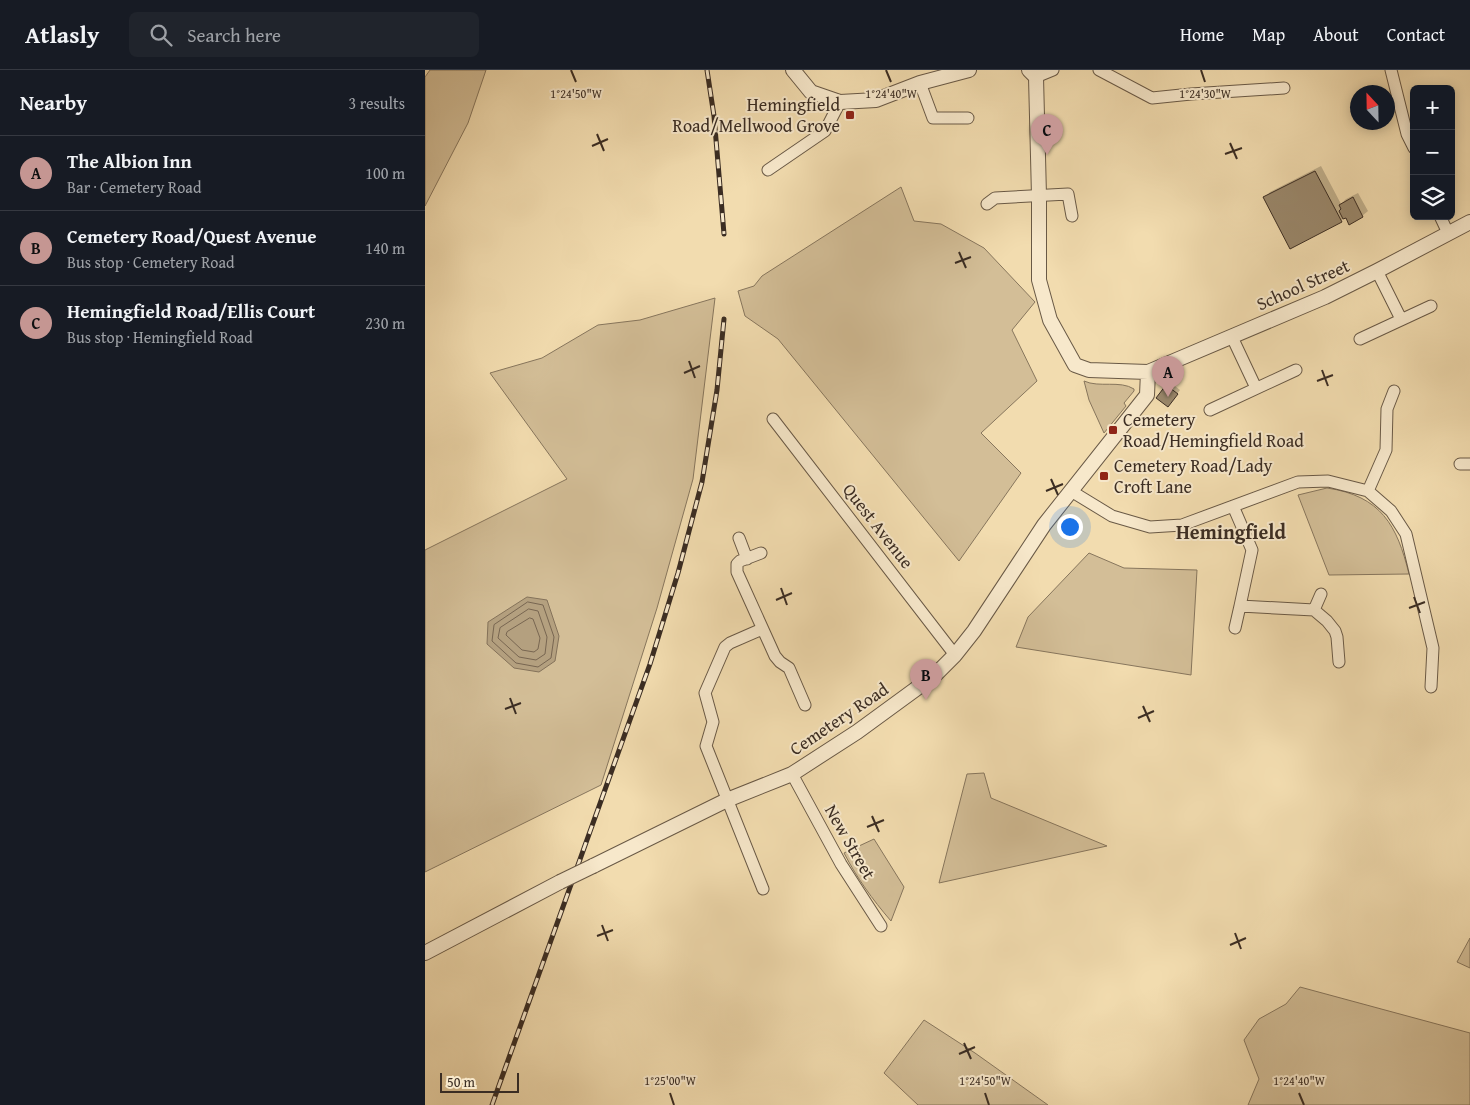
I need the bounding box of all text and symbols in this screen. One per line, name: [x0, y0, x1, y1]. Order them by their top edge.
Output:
search box: [129, 12, 479, 57]
text: Atlasly: [25, 17, 99, 52]
icon: search: [147, 21, 175, 49]
text: Search here: [187, 21, 281, 49]
text: Home: [1180, 21, 1224, 48]
text: Map: [1252, 21, 1285, 48]
text: About: [1313, 21, 1359, 48]
text: Contact: [1387, 21, 1445, 48]
text: 1°24'50"W: [550, 85, 603, 102]
text: 1°24'40"W: [865, 85, 918, 102]
text: 1°24'30"W: [1179, 85, 1232, 102]
north arrow: [1350, 85, 1395, 130]
map controls: [1410, 85, 1455, 220]
button: +: [1410, 85, 1455, 130]
text: Nearby: [20, 87, 87, 118]
text: 3 results: [348, 91, 405, 115]
place label: Hemingfield Road/Mellwood Grove: [673, 91, 840, 139]
marker: Hemingfield Road/Mellwood Grove: [844, 109, 856, 121]
pin: C: [1031, 114, 1063, 155]
button: −: [1410, 130, 1455, 175]
text: The Albion Inn: [67, 147, 192, 175]
text: A: [31, 161, 41, 185]
text: 100 m: [365, 161, 405, 185]
text: Bar · Cemetery Road: [67, 175, 201, 199]
button: layers: [1410, 175, 1455, 220]
text: Cemetery Road/Quest Avenue: [67, 222, 317, 250]
text: B: [31, 236, 41, 260]
text: 140 m: [365, 236, 405, 260]
text: Bus stop · Cemetery Road: [67, 250, 235, 274]
street label: School Street: [1252, 252, 1354, 317]
text: Hemingfield Road/Ellis Court: [67, 297, 315, 325]
text: C: [31, 311, 41, 335]
text: 230 m: [365, 311, 405, 335]
text: Bus stop · Hemingfield Road: [67, 325, 253, 349]
pin: A: [1152, 356, 1184, 397]
place label: Cemetery Road/Hemingfield Road: [1123, 406, 1304, 454]
marker: Cemetery Road/Hemingfield Road: [1107, 424, 1119, 436]
place label: Cemetery Road/Lady Croft Lane: [1114, 452, 1273, 500]
marker: Cemetery Road/Lady Croft Lane: [1098, 470, 1110, 482]
street label: Quest Avenue: [836, 477, 920, 574]
your location: [1057, 514, 1083, 540]
district label: Hemingfield: [1176, 517, 1287, 546]
pin: B: [910, 659, 942, 700]
street label: Cemetery Road: [784, 675, 894, 762]
street label: New Street: [818, 799, 883, 885]
scale bar: [440, 1070, 519, 1093]
text: 50 m: [447, 1072, 475, 1092]
text: 1°25'00"W: [644, 1072, 697, 1089]
text: 1°24'50"W: [959, 1072, 1012, 1089]
text: 1°24'40"W: [1273, 1072, 1326, 1089]

